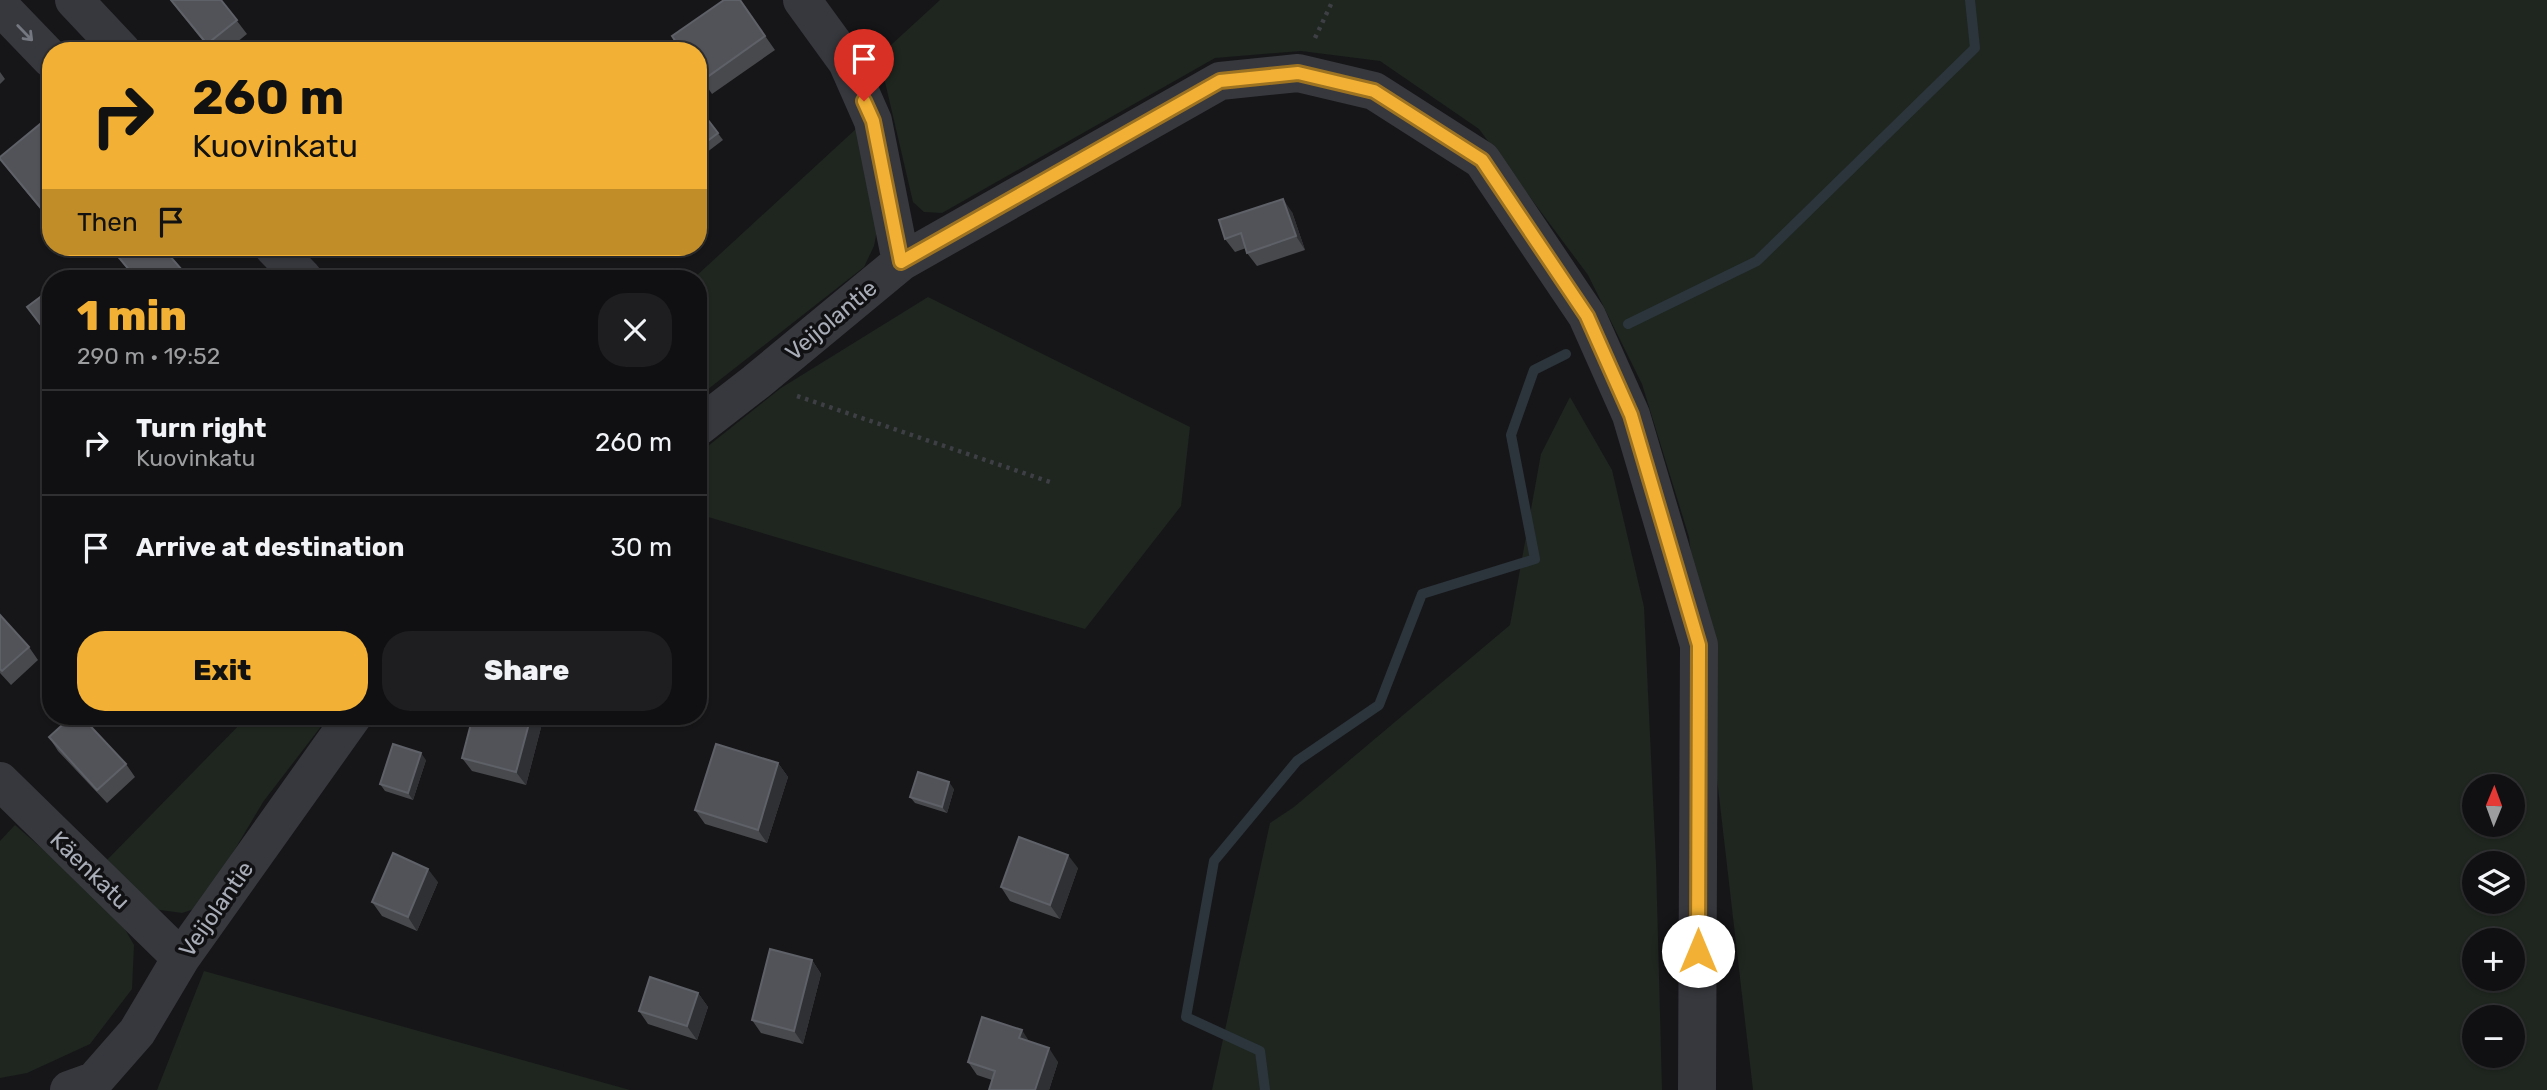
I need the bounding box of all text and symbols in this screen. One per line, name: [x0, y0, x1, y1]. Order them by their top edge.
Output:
one-way arrow: [17, 24, 34, 41]
pin: [834, 29, 894, 101]
icon: arrive: [845, 40, 883, 78]
text: 260 m: [192, 68, 344, 126]
icon: right: [77, 70, 168, 161]
text: Kuovinkatu: [192, 127, 358, 165]
icon: arrive: [152, 203, 190, 241]
text: Then: [77, 207, 138, 238]
street label: Veijolantie: [780, 274, 882, 366]
text: 1 min: [77, 291, 187, 341]
button: close: [598, 293, 672, 367]
text: 290 m · 19:52: [77, 342, 220, 370]
text: Turn right: [136, 413, 266, 444]
icon: right: [77, 424, 115, 462]
text: 260 m: [595, 427, 672, 458]
text: Kuovinkatu: [136, 444, 255, 472]
icon: arrive: [77, 529, 115, 567]
text: Arrive at destination: [136, 532, 404, 563]
text: 30 m: [610, 532, 672, 563]
button: Exit: [77, 631, 368, 711]
button: Share: [382, 631, 672, 711]
north arrow: [2462, 774, 2525, 836]
map controls: [2462, 774, 2525, 1068]
street label: Käenkatu: [44, 825, 136, 915]
button: layers: [2462, 851, 2525, 914]
street label: Veijolantie: [173, 856, 259, 962]
position arrow: [1661, 914, 1735, 988]
button: +: [2462, 928, 2525, 991]
button: −: [2462, 1005, 2525, 1068]

